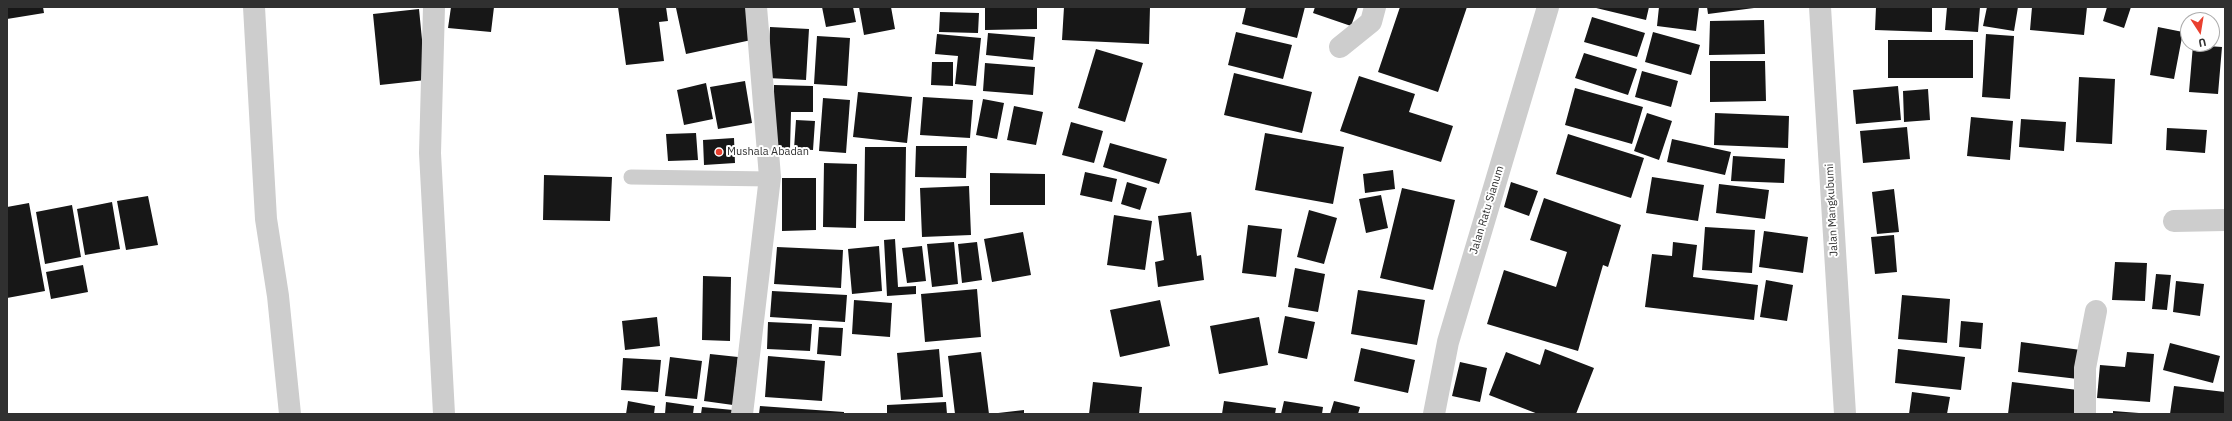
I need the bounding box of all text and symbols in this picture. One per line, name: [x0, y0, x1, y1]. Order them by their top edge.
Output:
north arrow: [2180, 12, 2220, 52]
text: U: [2197, 35, 2207, 50]
place label: Mushala Abadan: [727, 145, 809, 159]
marker: Mushala Abadan: [714, 147, 724, 157]
street label: Jalan Mangkubumi: [1823, 163, 1841, 257]
street label: Jalan Ratu Sianum: [1467, 164, 1507, 256]

